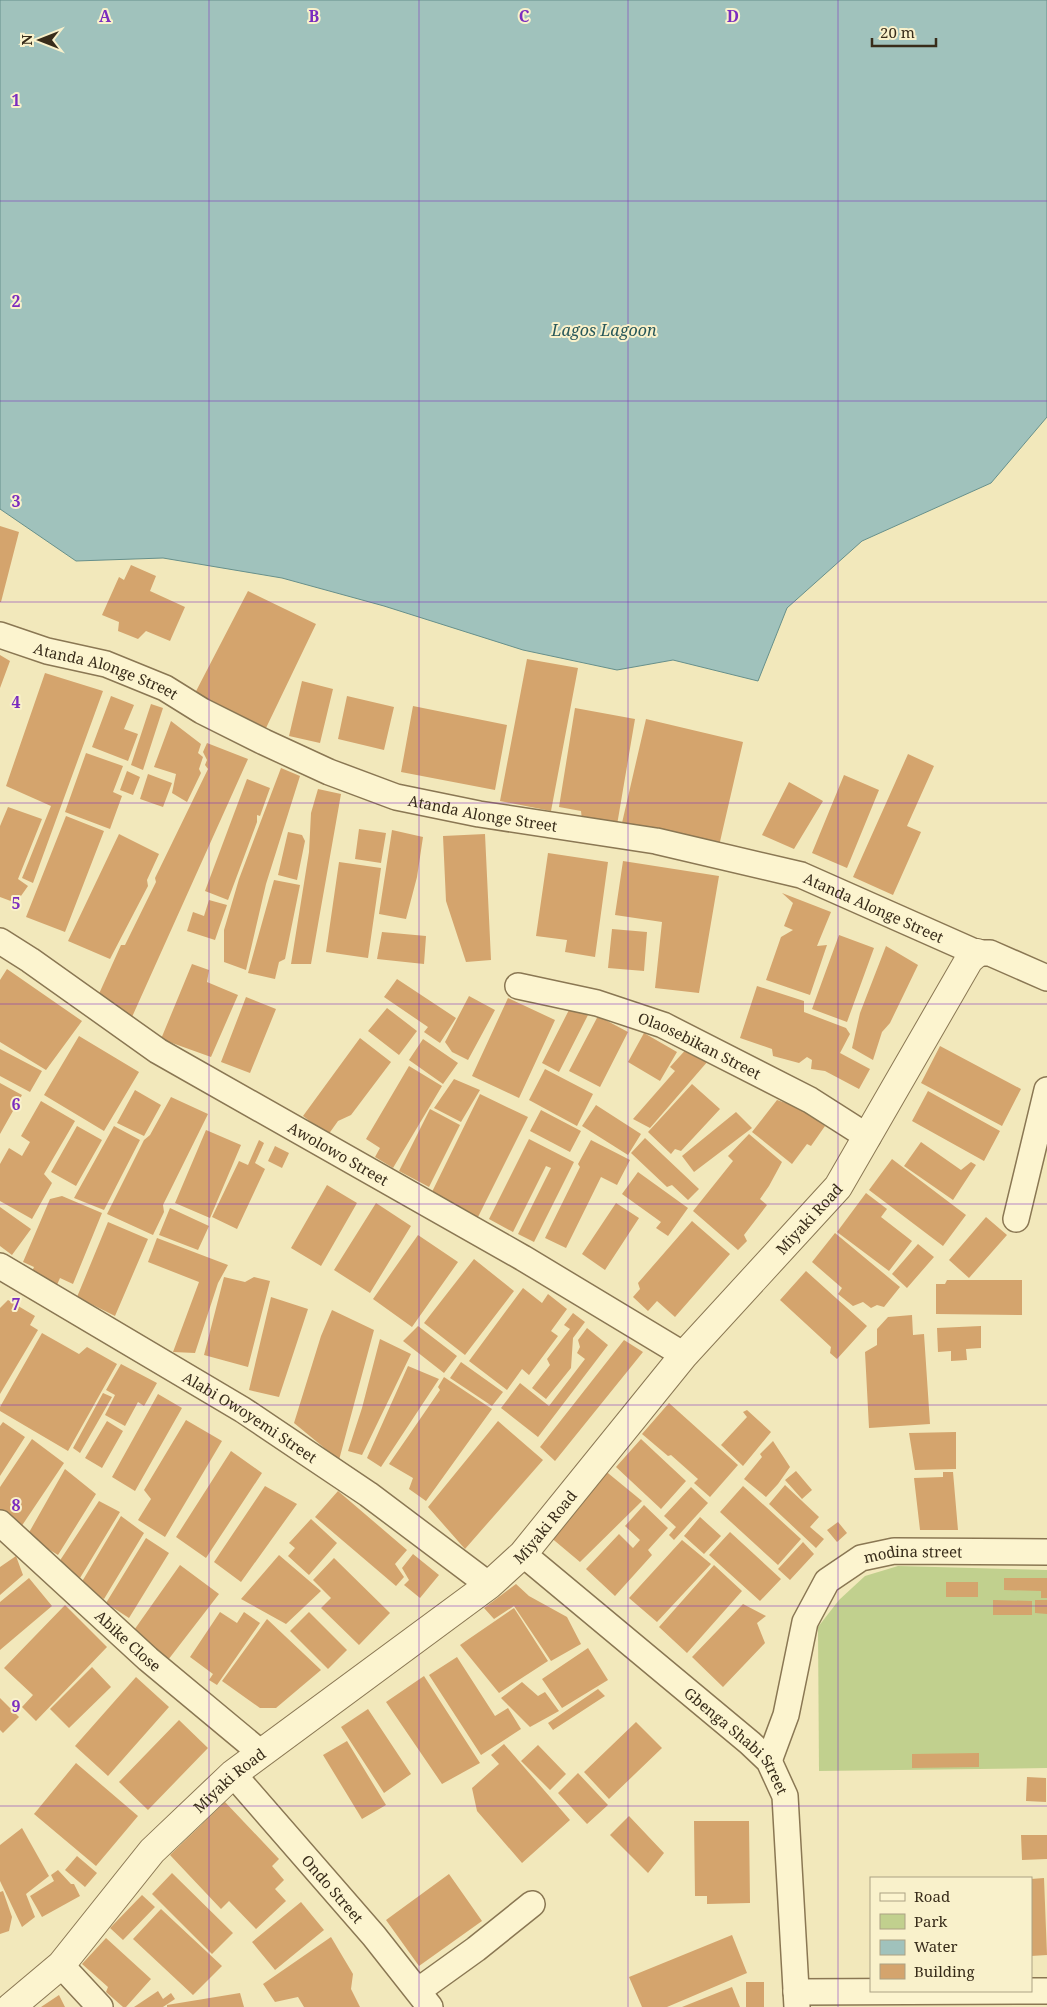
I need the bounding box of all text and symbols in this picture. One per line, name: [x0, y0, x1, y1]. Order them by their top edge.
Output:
text: A: [99, 5, 112, 27]
text: B: [309, 5, 320, 27]
text: C: [519, 5, 530, 27]
text: D: [727, 5, 739, 27]
north arrow: [15, 15, 65, 65]
scale bar: [872, 15, 936, 47]
text: 20 m: [880, 22, 915, 42]
text: N: [17, 34, 36, 46]
text: 1: [11, 89, 21, 111]
text: 2: [11, 290, 21, 312]
water label: Lagos Lagoon: [551, 319, 657, 341]
text: 3: [11, 490, 21, 512]
street label: Atanda Alonge Street: [31, 637, 182, 704]
text: 4: [11, 691, 21, 713]
street label: Atanda Alonge Street: [406, 790, 559, 836]
street label: Atanda Alonge Street: [801, 867, 947, 947]
text: 5: [11, 892, 21, 914]
street label: Olaosebikan Street: [636, 1007, 764, 1083]
text: 6: [11, 1093, 21, 1115]
street label: Awolowo Street: [285, 1117, 392, 1190]
street label: Miyaki Road: [771, 1179, 847, 1258]
text: 7: [11, 1293, 21, 1315]
street label: Alabi Owoyemi Street: [179, 1367, 321, 1467]
street label: Miyaki Road: [509, 1486, 581, 1568]
text: 8: [11, 1494, 21, 1516]
street label: modina street: [862, 1541, 962, 1567]
street label: Abike Close: [91, 1606, 165, 1676]
street label: Gbenga Shabi Street: [680, 1683, 793, 1797]
text: 9: [11, 1695, 21, 1717]
street label: Miyaki Road: [189, 1743, 269, 1817]
street label: Ondo Street: [298, 1850, 368, 1927]
legend: [870, 1877, 1032, 1992]
text: Road: [914, 1886, 950, 1906]
text: Park: [914, 1911, 948, 1931]
text: Water: [914, 1936, 957, 1956]
text: Building: [914, 1961, 975, 1981]

